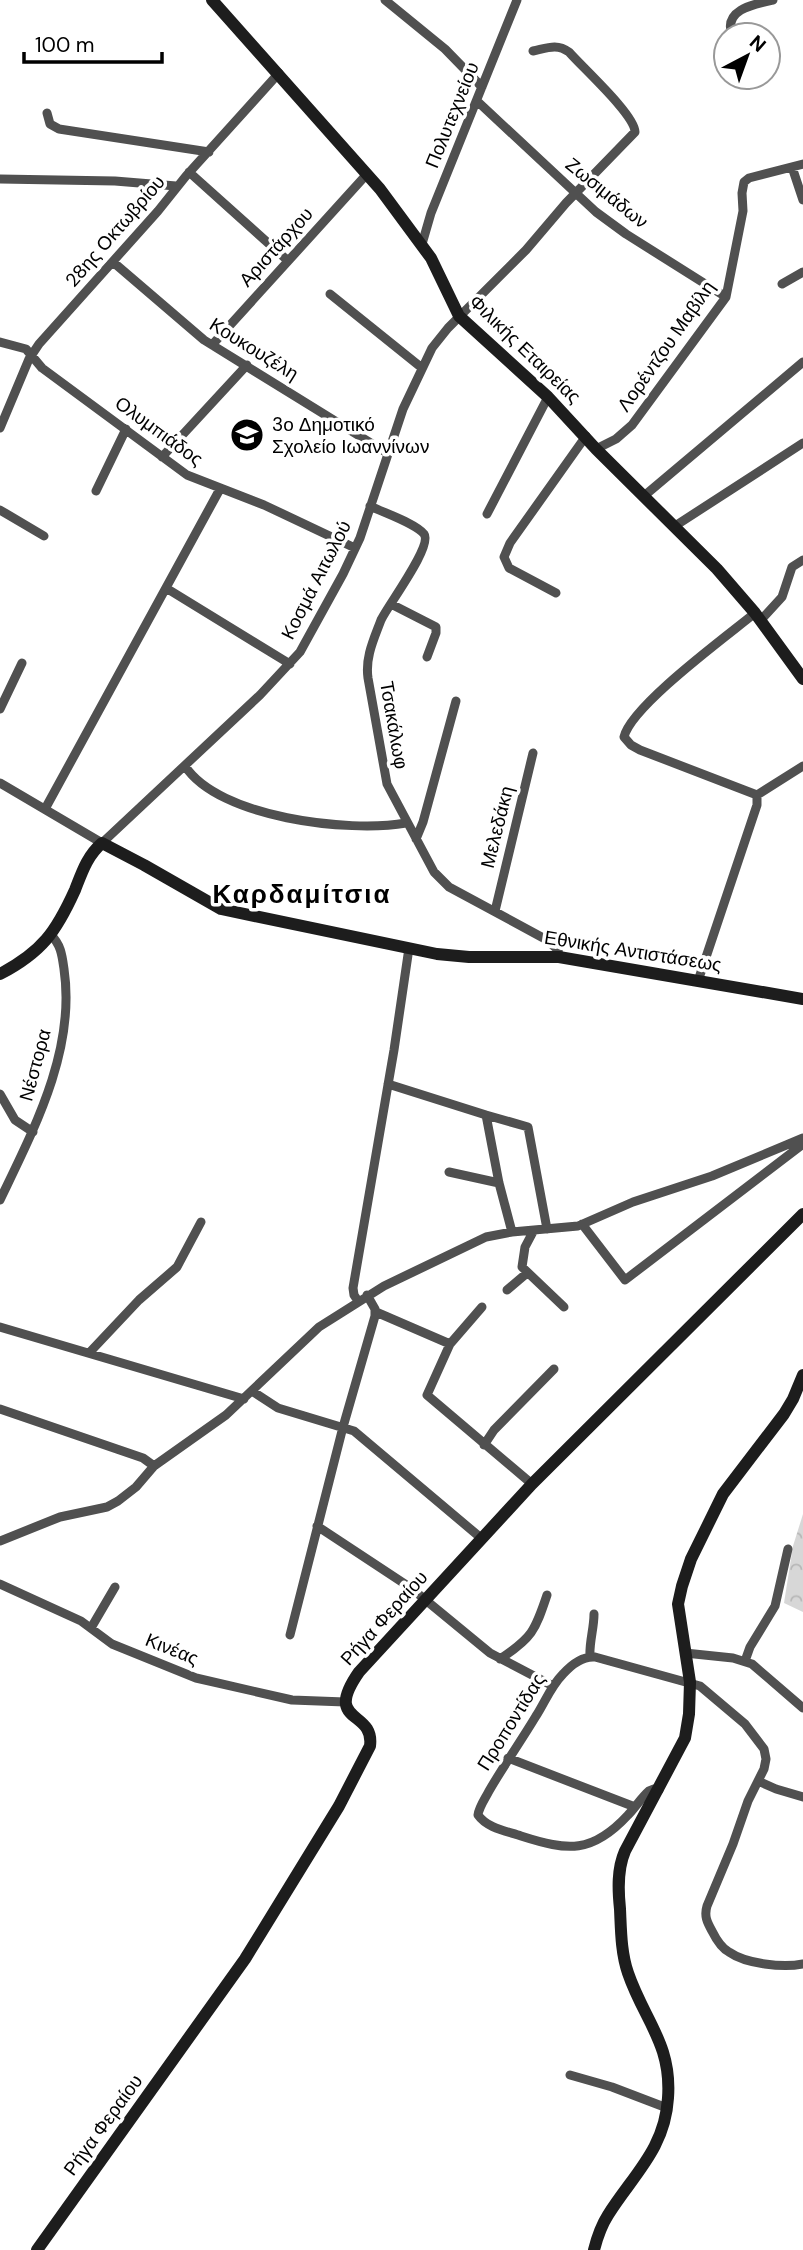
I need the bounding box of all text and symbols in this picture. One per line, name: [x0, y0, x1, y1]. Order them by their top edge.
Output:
scale bar: [24, 21, 163, 65]
north arrow: [712, 21, 782, 91]
text: N: [744, 30, 771, 58]
text: 100 m: [35, 31, 95, 59]
street label: Πολυτεχνείου: [419, 58, 485, 172]
street label: Ζωσιμάδων: [561, 152, 653, 234]
street label: 28ης Οκτωβρίου: [60, 170, 170, 292]
street label: Αριστάρχου: [234, 202, 318, 292]
street label: Λορέντζου Μαβίλη: [611, 276, 721, 416]
street label: Φιλικής Εταιρείας: [464, 289, 586, 409]
street label: Κουκουζέλη: [205, 312, 303, 386]
street label: Ολυμπιάδος: [110, 391, 208, 471]
place label: 3ο Δημοτικό Σχολείο Ιωαννίνων: [272, 412, 429, 459]
school or university icon: 3ο Δημοτικό Σχολείο Ιωαννίνων: [228, 416, 266, 454]
street label: Κοσμά Αιτωλού: [275, 516, 357, 644]
street label: Τσακάλωφ: [374, 679, 414, 771]
street label: Μελεδάκη: [475, 783, 519, 871]
district label: Καρδαμίτσια: [212, 877, 392, 911]
street label: Εθνικής Αντιστάσεως: [543, 925, 723, 977]
street label: Νέστορα: [13, 1026, 57, 1104]
street label: Ρήγα Φεραίου: [335, 1565, 433, 1671]
street label: Κινέας: [142, 1627, 202, 1671]
street label: Προποντίδας: [471, 1669, 551, 1775]
street label: Ρήγα Φεραίου: [58, 2069, 148, 2181]

